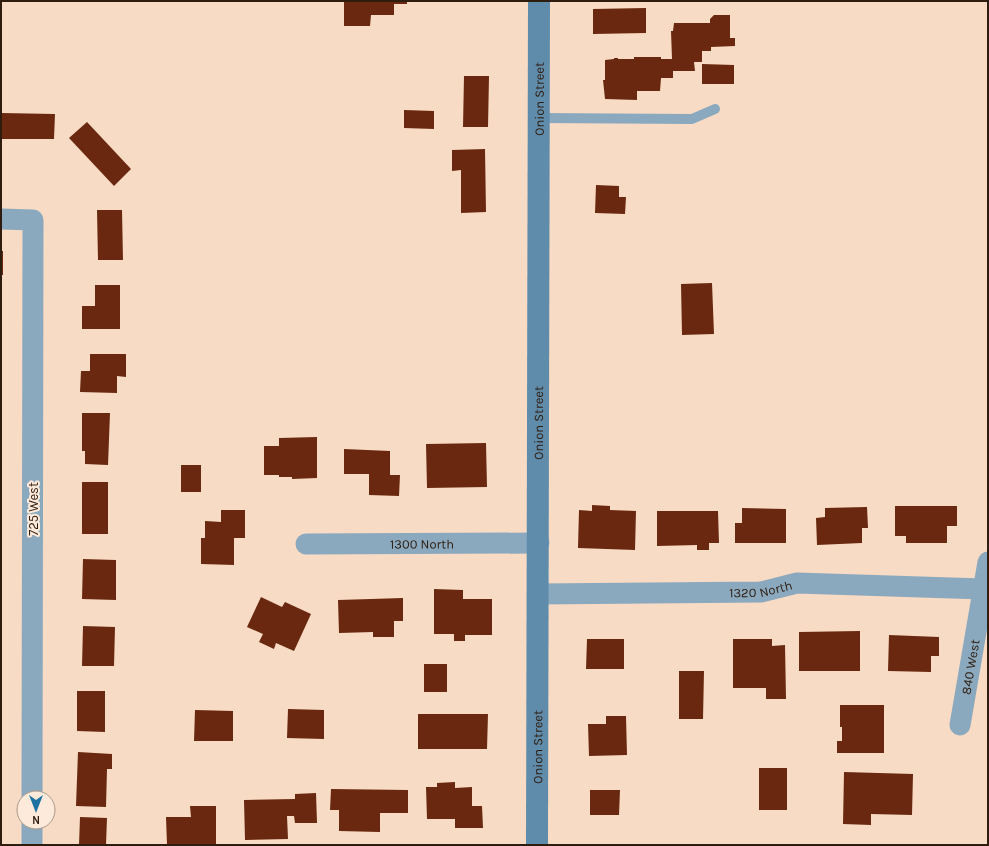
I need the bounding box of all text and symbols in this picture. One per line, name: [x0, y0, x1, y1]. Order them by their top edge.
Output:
street label: Onion Street: [532, 62, 547, 136]
street label: Onion Street: [531, 386, 546, 460]
street label: 725 West: [26, 482, 41, 536]
street label: 1300 North: [390, 536, 454, 552]
street label: 1320 North: [729, 577, 794, 600]
street label: 840 West: [958, 638, 983, 696]
street label: Onion Street: [530, 710, 545, 784]
north arrow: [16, 790, 56, 830]
text: N: [32, 813, 40, 826]

